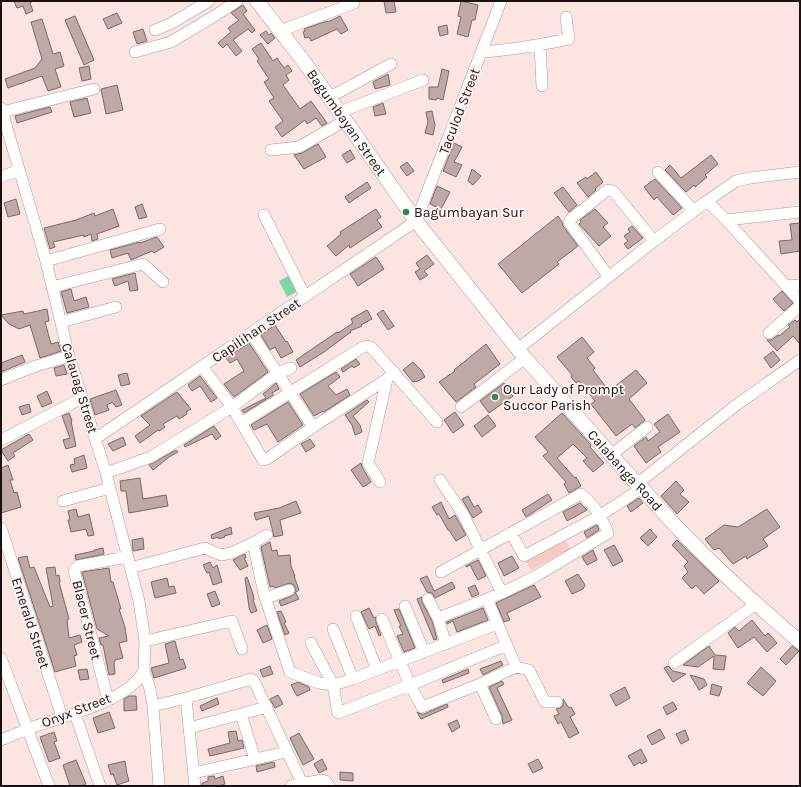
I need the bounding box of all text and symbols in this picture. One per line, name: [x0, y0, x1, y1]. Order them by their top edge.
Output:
street label: Bagumbayan Street: [303, 66, 390, 179]
street label: Taculod Street: [435, 66, 484, 157]
place label: Bagumbayan Sur: [414, 204, 525, 221]
marker: Bagumbayan Sur: [401, 207, 411, 217]
street label: Capilihan Street: [209, 295, 304, 366]
street label: Calauag Street: [58, 341, 101, 435]
place label: Our Lady of Prompt Succor Parish: [503, 381, 624, 414]
marker: Our Lady of Prompt Succor Parish: [490, 392, 500, 402]
street label: Calabanga Road: [584, 426, 666, 515]
street label: Emerald Street: [8, 575, 53, 671]
street label: Blacer Street: [68, 578, 105, 662]
street label: Onyx Street: [39, 689, 113, 731]

